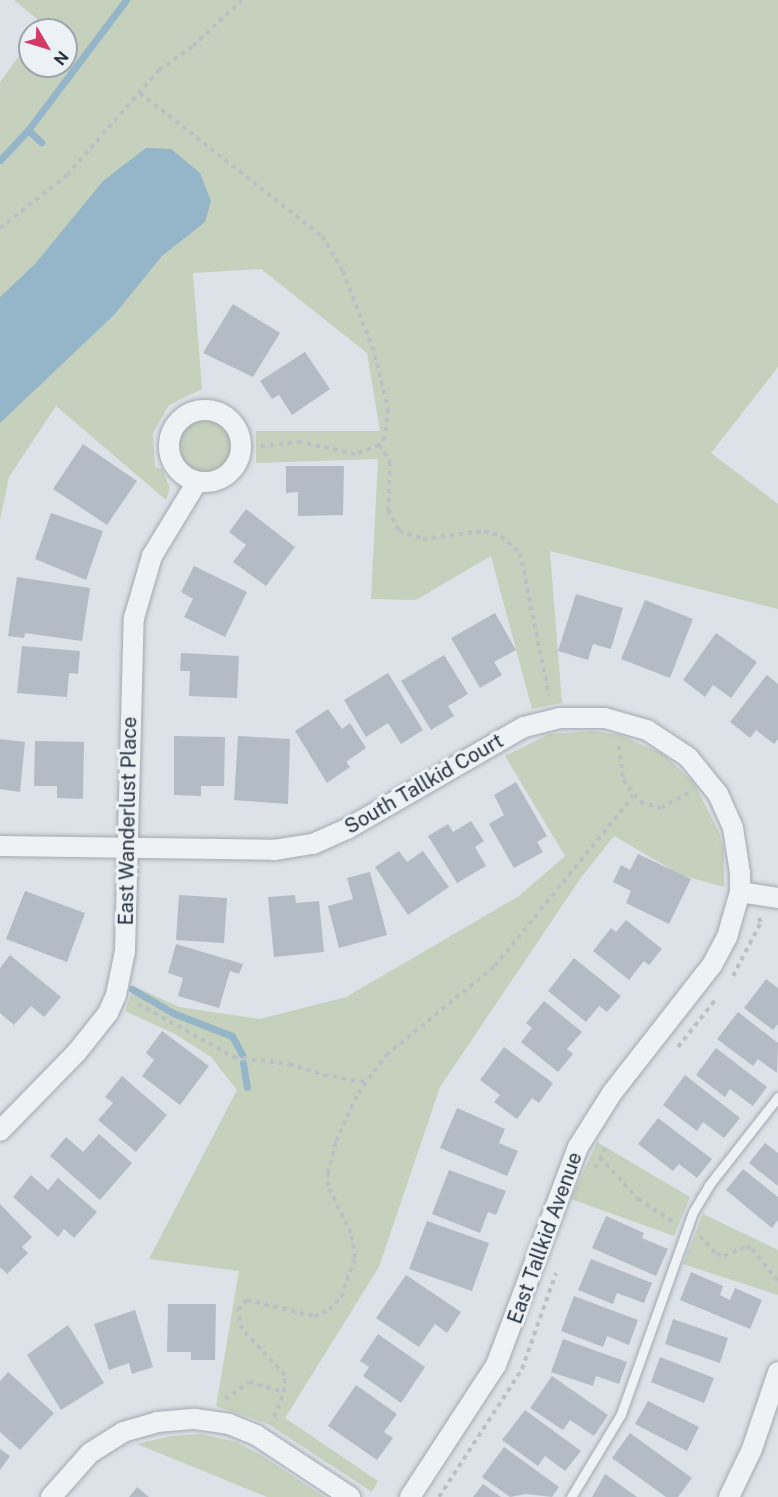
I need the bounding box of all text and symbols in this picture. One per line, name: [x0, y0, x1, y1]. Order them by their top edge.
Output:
north arrow: [18, 18, 78, 78]
text: N: [50, 47, 72, 69]
street label: East Wanderlust Place: [114, 716, 142, 926]
street label: South Tallkid Court: [341, 729, 507, 839]
street label: East Tallkid Avenue: [503, 1149, 587, 1327]

